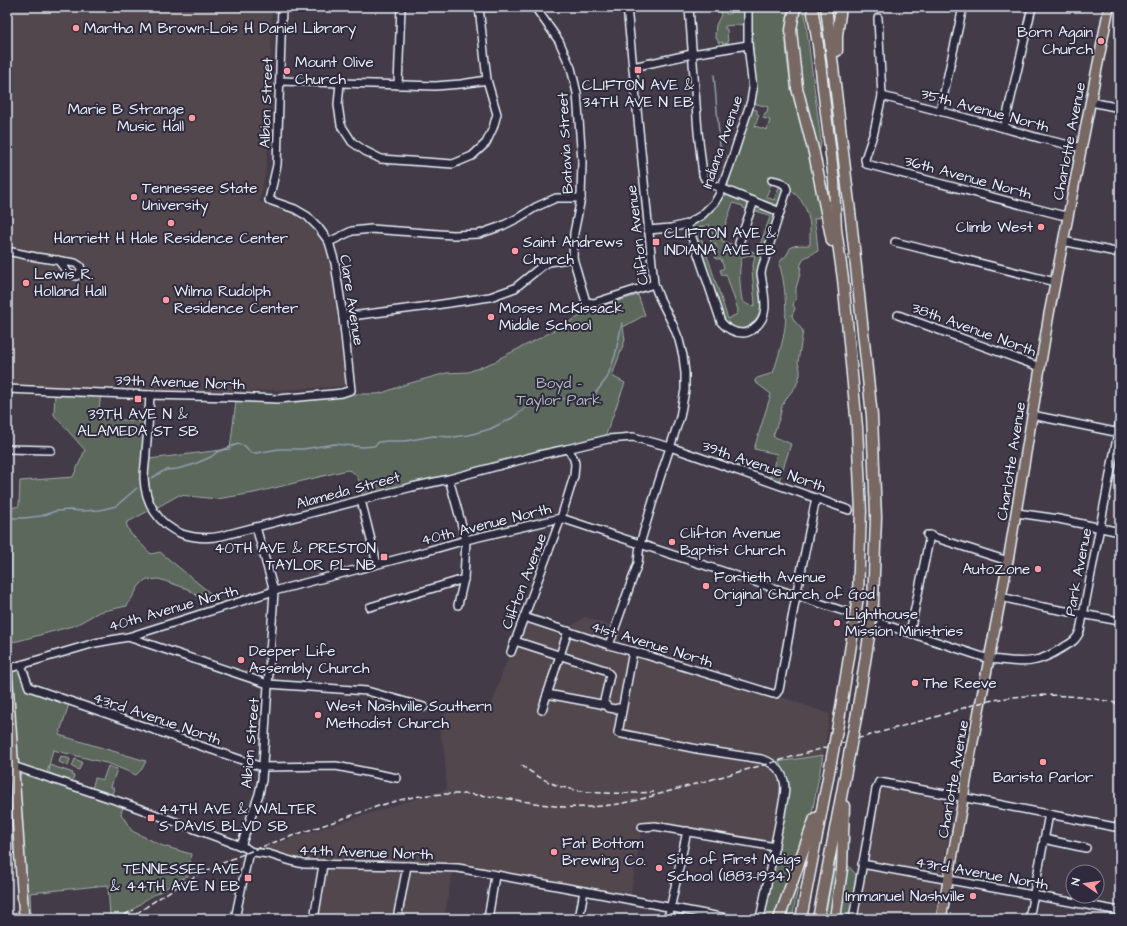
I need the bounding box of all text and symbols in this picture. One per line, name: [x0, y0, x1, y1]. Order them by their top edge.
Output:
place label: Martha M Brown-Lois H Daniel Library: [84, 18, 356, 40]
place label: Born Again Church: [1017, 22, 1094, 60]
marker: Martha M Brown-Lois H Daniel Library: [71, 23, 81, 33]
marker: Born Again Church: [1096, 36, 1106, 46]
place label: Mount Olive Church: [295, 52, 374, 90]
street label: Albion Street: [254, 57, 279, 149]
marker: CLIFTON AVE & 34TH AVE N EB: [633, 65, 643, 75]
marker: Mount Olive Church: [282, 66, 292, 76]
place label: CLIFTON AVE & 34TH AVE N EB: [582, 75, 694, 113]
street label: Charlotte Avenue: [1048, 80, 1091, 202]
street label: 35th Avenue North: [918, 83, 1052, 138]
street label: Batavia Street: [552, 92, 579, 194]
street label: Indiana Avenue: [697, 93, 748, 192]
place label: Marie B Strange Music Hall: [68, 99, 184, 137]
marker: Marie B Strange Music Hall: [187, 113, 197, 123]
street label: 36th Avenue North: [902, 150, 1034, 205]
place label: Tennessee State University: [142, 178, 257, 217]
street label: Clifton Avenue: [621, 184, 654, 286]
marker: Tennessee State University: [129, 192, 139, 202]
place label: Climb West: [956, 217, 1033, 238]
marker: Harriett H Hale Residence Center: [166, 218, 176, 228]
marker: Climb West: [1036, 222, 1046, 232]
place label: CLIFTON AVE & INDIANA AVE EB: [664, 223, 776, 261]
place label: Harriett H Hale Residence Center: [54, 228, 288, 249]
place label: Saint Andrews Church: [523, 232, 623, 270]
marker: CLIFTON AVE & INDIANA AVE EB: [651, 237, 661, 247]
marker: Saint Andrews Church: [510, 246, 520, 256]
street label: Clare Avenue: [334, 253, 369, 347]
place label: Lewis R. Holland Hall: [34, 264, 107, 302]
marker: Lewis R. Holland Hall: [21, 278, 31, 288]
place label: Wilma Rudolph Residence Center: [174, 281, 298, 319]
marker: Wilma Rudolph Residence Center: [161, 295, 171, 305]
street label: 38th Avenue North: [909, 297, 1040, 362]
place label: Moses McKissack Middle School: [499, 298, 624, 336]
marker: Moses McKissack Middle School: [486, 312, 496, 322]
street label: 39th Avenue North: [115, 370, 246, 395]
park label: Boyd - Taylor Park: [517, 373, 601, 412]
marker: 39TH AVE N & ALAMEDA ST SB: [133, 394, 143, 404]
street label: Charlotte Avenue: [992, 400, 1031, 522]
place label: 39TH AVE N & ALAMEDA ST SB: [77, 404, 199, 442]
street label: 39th Avenue North: [699, 435, 829, 498]
street label: Alameda Street: [294, 466, 403, 514]
street label: 40th Avenue North: [419, 498, 554, 551]
place label: Clifton Avenue Baptist Church: [680, 523, 786, 561]
street label: Park Avenue: [1060, 526, 1097, 618]
street label: Clifton Avenue: [497, 530, 552, 632]
marker: Clifton Avenue Baptist Church: [667, 537, 677, 547]
place label: 40TH AVE & PRESTON TAYLOR PL NB: [214, 538, 376, 576]
marker: 40TH AVE & PRESTON TAYLOR PL NB: [379, 552, 389, 562]
place label: AutoZone: [962, 559, 1030, 580]
marker: AutoZone: [1033, 564, 1043, 574]
place label: Fortieth Avenue Original Church of God: [714, 567, 875, 606]
street label: 40th Avenue North: [106, 580, 241, 637]
marker: Fortieth Avenue Original Church of God: [701, 581, 711, 591]
place label: Lighthouse Mission Ministries: [845, 604, 964, 642]
street label: 41st Avenue North: [588, 616, 716, 673]
marker: Lighthouse Mission Ministries: [832, 618, 842, 628]
place label: Deeper Life Assembly Church: [249, 641, 370, 680]
marker: Deeper Life Assembly Church: [236, 655, 246, 665]
place label: The Reeve: [923, 673, 997, 694]
marker: The Reeve: [910, 678, 920, 688]
street label: 43rd Avenue North: [90, 687, 224, 750]
place label: West Nashville Southern Methodist Church: [326, 696, 492, 734]
street label: Albion Street: [236, 697, 265, 789]
marker: West Nashville Southern Methodist Church: [313, 710, 323, 720]
street label: Charlotte Avenue: [933, 718, 974, 840]
marker: Barista Parlor: [1038, 757, 1048, 767]
place label: Barista Parlor: [993, 767, 1093, 788]
place label: 44TH AVE & WALTER S DAVIS BLVD SB: [159, 799, 317, 837]
marker: 44TH AVE & WALTER S DAVIS BLVD SB: [146, 813, 156, 823]
place label: Fat Bottom Brewing Co.: [562, 833, 646, 872]
street label: 44th Avenue North: [299, 840, 434, 865]
marker: Fat Bottom Brewing Co.: [549, 847, 559, 857]
place label: Site of First Meigs School (1883-1934): [667, 849, 802, 887]
street label: 43rd Avenue North: [914, 852, 1050, 896]
place label: TENNESSEE AVE & 44TH AVE N EB: [110, 859, 240, 897]
marker: Site of First Meigs School (1883-1934): [654, 863, 664, 873]
north arrow: [1065, 864, 1105, 904]
marker: TENNESSEE AVE & 44TH AVE N EB: [243, 873, 253, 883]
text: N: [1068, 877, 1084, 887]
place label: Immanuel Nashville: [845, 886, 965, 907]
marker: Immanuel Nashville: [968, 891, 978, 901]

